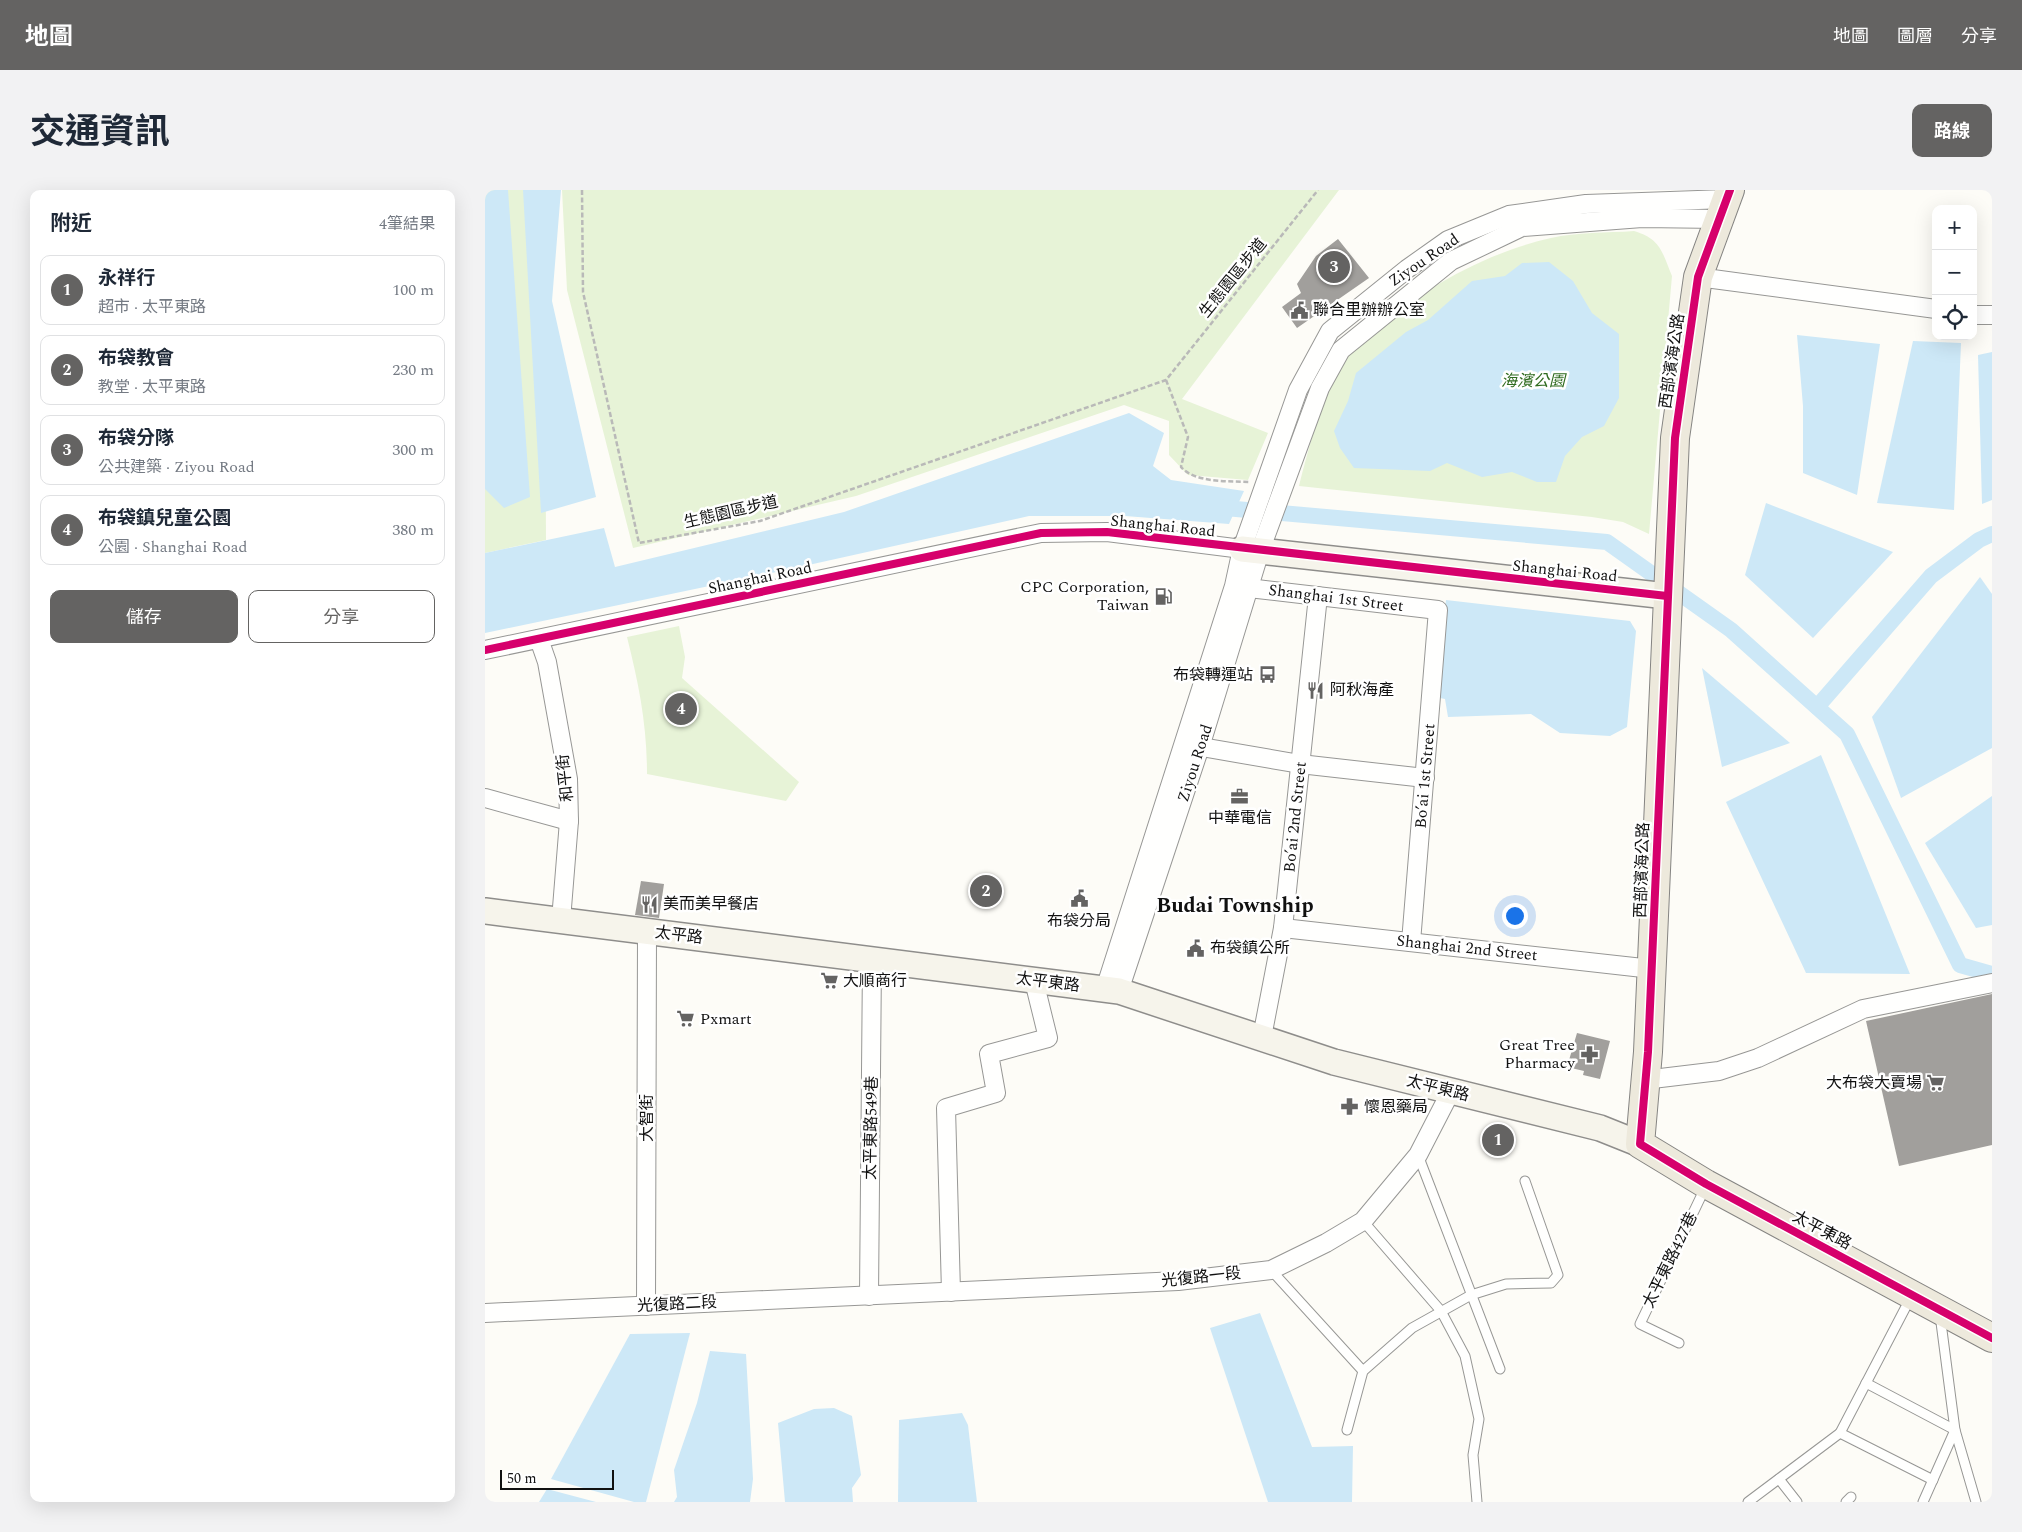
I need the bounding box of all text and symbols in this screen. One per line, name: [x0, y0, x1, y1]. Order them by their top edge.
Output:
text: 地圖: [25, 19, 73, 55]
text: 地圖: [1833, 23, 1869, 50]
text: 圖層: [1897, 23, 1933, 50]
text: 分享: [1961, 23, 1997, 50]
button: 路線: [1912, 104, 1992, 157]
text: 交通資訊: [30, 106, 170, 159]
map controls: [1932, 205, 1977, 340]
button: +: [1932, 205, 1977, 250]
text: 附近: [50, 208, 92, 240]
text: 4筆結果: [379, 212, 435, 236]
street label: Ziyou Road: [1384, 227, 1464, 293]
street label: 生態園區步道: [1193, 233, 1273, 323]
pin: 3: [1318, 248, 1350, 286]
button: −: [1932, 250, 1977, 295]
text: 永祥行: [98, 264, 155, 293]
text: 1: [63, 278, 71, 302]
text: 100 m: [392, 278, 434, 302]
text: 超市 · 太平東路: [98, 295, 206, 319]
button: locate: [1932, 295, 1977, 340]
place label: 聯合里辦辦公室: [1313, 298, 1425, 322]
public building icon: 聯合里辦辦公室: [1289, 300, 1309, 320]
street label: 西部濱海公路: [1653, 312, 1691, 410]
text: 布袋教會: [98, 344, 174, 373]
text: 2: [63, 358, 71, 382]
text: 230 m: [392, 358, 434, 382]
park label: 海濱公園: [1501, 369, 1567, 393]
text: 教堂 · 太平東路: [98, 375, 206, 399]
text: 布袋分隊: [98, 424, 174, 453]
text: 3: [63, 438, 71, 462]
text: 300 m: [392, 438, 434, 462]
text: 公共建築 · Ziyou Road: [98, 455, 255, 479]
street label: 生態園區步道: [682, 490, 780, 534]
text: 布袋鎮兒童公園: [98, 504, 231, 533]
street label: Shanghai Road: [1109, 509, 1217, 543]
text: 4: [63, 518, 71, 542]
text: 380 m: [392, 518, 434, 542]
text: 公園 · Shanghai Road: [98, 535, 248, 559]
street label: Shanghai Road: [1511, 554, 1619, 588]
street label: Shanghai Road: [706, 555, 814, 601]
place label: CPC Corporation, Taiwan: [1020, 575, 1149, 617]
street label: Shanghai 1st Street: [1267, 578, 1405, 618]
fuel station icon: CPC Corporation, Taiwan: [1153, 586, 1173, 606]
button: 儲存: [50, 590, 238, 643]
button: 分享: [248, 590, 435, 643]
place label: 布袋轉運站: [1173, 663, 1253, 687]
bus stop icon: 布袋轉運站: [1257, 665, 1277, 685]
place label: 阿秋海產: [1330, 678, 1394, 702]
restaurant icon: 阿秋海產: [1306, 680, 1326, 700]
pin: 4: [665, 690, 697, 728]
street label: Ziyou Road: [1171, 721, 1219, 805]
street label: Bo’ai 1st Street: [1408, 722, 1442, 830]
street label: 和平街: [551, 753, 579, 803]
street label: Bo’ai 2nd Street: [1277, 760, 1313, 874]
office icon: 中華電信: [1230, 786, 1250, 806]
place label: 中華電信: [1208, 806, 1272, 830]
street label: 西部濱海公路: [1628, 822, 1656, 918]
pin: 2: [970, 872, 1002, 910]
public building icon: 布袋分局: [1069, 889, 1089, 909]
district label: Budai Township: [1156, 890, 1314, 922]
place label: 美而美早餐店: [663, 892, 759, 916]
restaurant icon: 美而美早餐店: [639, 894, 659, 914]
your location: [1502, 903, 1528, 929]
place label: 布袋分局: [1047, 909, 1111, 933]
street label: 太平路: [654, 920, 704, 950]
street label: Shanghai 2nd Street: [1395, 929, 1539, 967]
place label: 布袋鎮公所: [1210, 936, 1290, 960]
public building icon: 布袋鎮公所: [1186, 938, 1206, 958]
street label: 太平東路: [1015, 966, 1081, 998]
place label: 大順商行: [843, 969, 907, 993]
supermarket icon: 大順商行: [819, 971, 839, 991]
place label: Pxmart: [700, 1007, 752, 1031]
supermarket icon: Pxmart: [676, 1009, 696, 1029]
place label: Great Tree Pharmacy: [1499, 1033, 1576, 1075]
pharmacy icon: Great Tree Pharmacy: [1579, 1044, 1599, 1064]
street label: 太平東路: [1404, 1069, 1472, 1107]
place label: 大布袋大賣場: [1826, 1071, 1922, 1095]
supermarket icon: 大布袋大賣場: [1926, 1073, 1946, 1093]
street label: 太平東路549巷: [858, 1076, 884, 1180]
street label: 大智街: [635, 1094, 659, 1142]
place label: 懷恩藥局: [1364, 1095, 1428, 1119]
pharmacy icon: 懷恩藥局: [1340, 1097, 1360, 1117]
pin: 1: [1482, 1121, 1514, 1159]
street label: 太平東路: [1788, 1204, 1856, 1256]
street label: 太平東路427巷: [1636, 1208, 1704, 1312]
street label: 光復路一段: [1160, 1261, 1242, 1293]
street label: 光復路二段: [636, 1290, 718, 1318]
scale bar: [500, 1467, 614, 1490]
text: 50 m: [507, 1468, 537, 1489]

